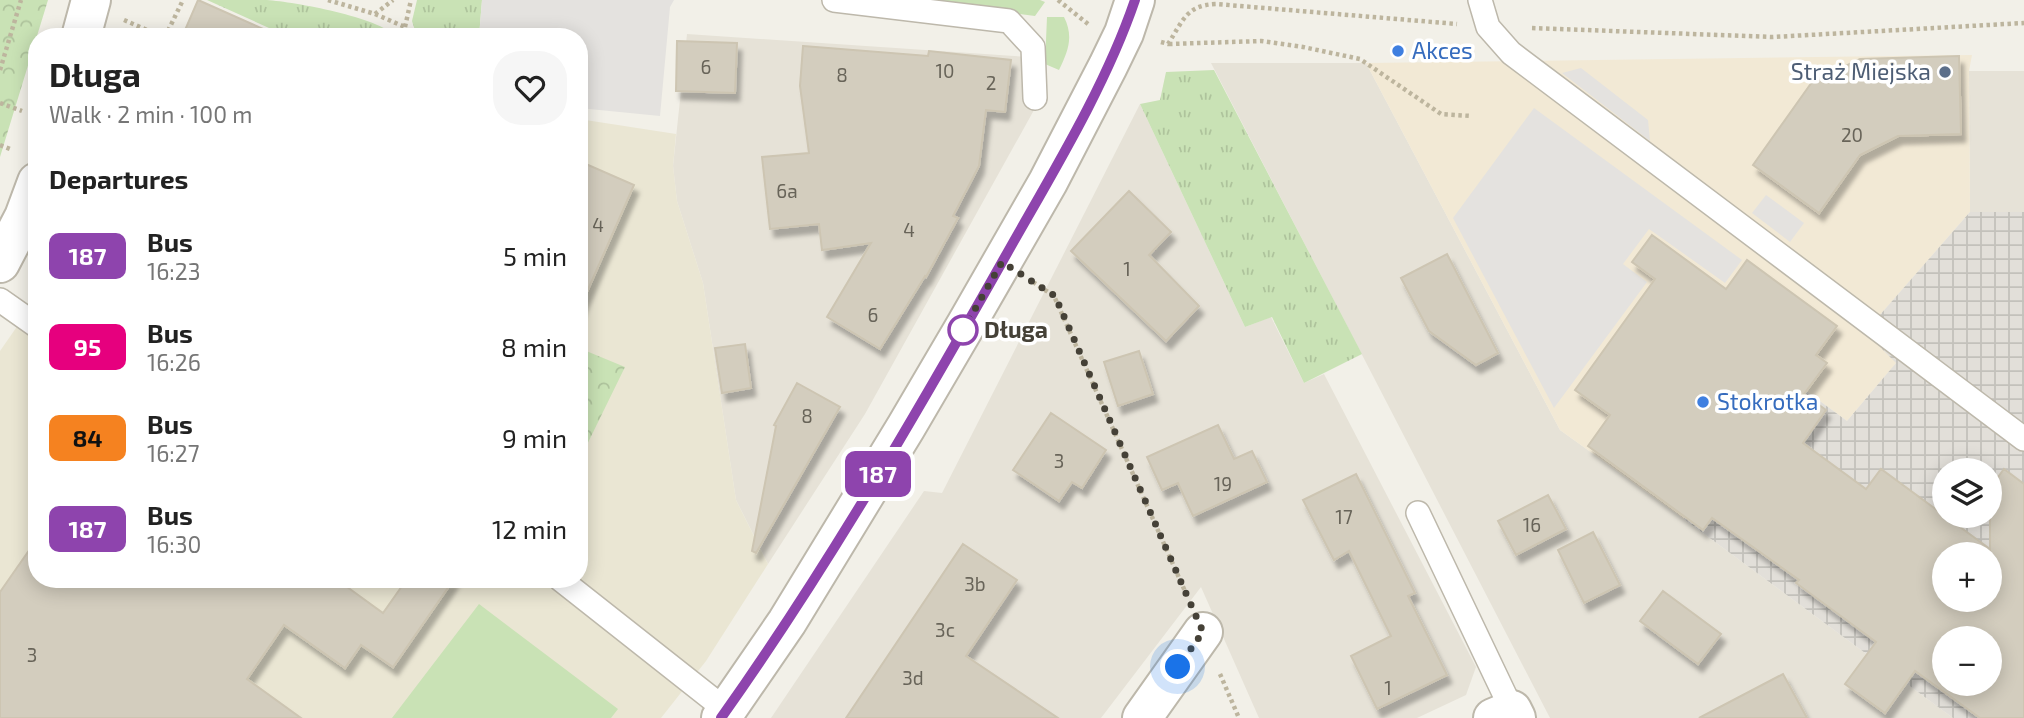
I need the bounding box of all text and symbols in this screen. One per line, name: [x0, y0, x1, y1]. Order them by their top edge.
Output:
place label: Akces: [1412, 36, 1473, 64]
marker: Akces: [1390, 43, 1406, 59]
button: heart: [493, 51, 567, 125]
text: Długa: [49, 54, 141, 94]
house number: 6: [701, 55, 711, 78]
place label: Straż Miejska: [1791, 57, 1931, 85]
house number: 10: [935, 59, 955, 82]
house number: 8: [836, 63, 848, 86]
marker: Straż Miejska: [1937, 64, 1953, 80]
house number: 2: [986, 71, 996, 94]
text: Walk · 2 min · 100 m: [49, 100, 252, 128]
house number: 20: [1841, 123, 1863, 146]
text: Departures: [49, 163, 188, 194]
house number: 6a: [776, 179, 798, 202]
house number: 4: [592, 213, 604, 236]
house number: 4: [903, 218, 915, 241]
text: Bus: [147, 226, 193, 257]
text: 5 min: [503, 240, 567, 271]
text: 187: [69, 241, 107, 270]
text: 16:23: [147, 257, 200, 285]
house number: 1: [1123, 257, 1131, 280]
house number: 6: [868, 303, 878, 326]
marker: Długa: [948, 315, 978, 345]
place label: Długa: [984, 315, 1048, 343]
text: Bus: [147, 317, 193, 348]
text: 8 min: [501, 331, 567, 362]
text: 95: [74, 332, 101, 361]
text: 16:26: [147, 348, 201, 376]
place label: Stokrotka: [1717, 387, 1818, 415]
marker: Stokrotka: [1695, 394, 1711, 410]
house number: 8: [801, 404, 813, 427]
text: Bus: [147, 408, 193, 439]
text: 9 min: [502, 422, 567, 453]
text: 84: [72, 423, 103, 452]
text: 16:27: [147, 439, 199, 467]
house number: 3: [1054, 449, 1064, 472]
line badge: 187: [838, 451, 918, 497]
map controls: [1932, 458, 2002, 696]
button: layers: [1932, 458, 2002, 528]
text: 187: [859, 459, 897, 488]
house number: 19: [1214, 472, 1232, 495]
text: Bus: [147, 499, 193, 530]
house number: 17: [1335, 505, 1353, 528]
text: 12 min: [492, 513, 567, 544]
house number: 16: [1523, 513, 1541, 536]
text: 187: [69, 514, 107, 543]
text: 16:30: [147, 530, 201, 558]
button: +: [1932, 542, 2002, 612]
house number: 3b: [964, 572, 986, 595]
house number: 3c: [935, 618, 955, 641]
button: −: [1932, 626, 2002, 696]
house number: 3: [27, 643, 37, 666]
your location: [1160, 649, 1195, 684]
house number: 3d: [902, 666, 924, 689]
house number: 1: [1384, 676, 1392, 699]

